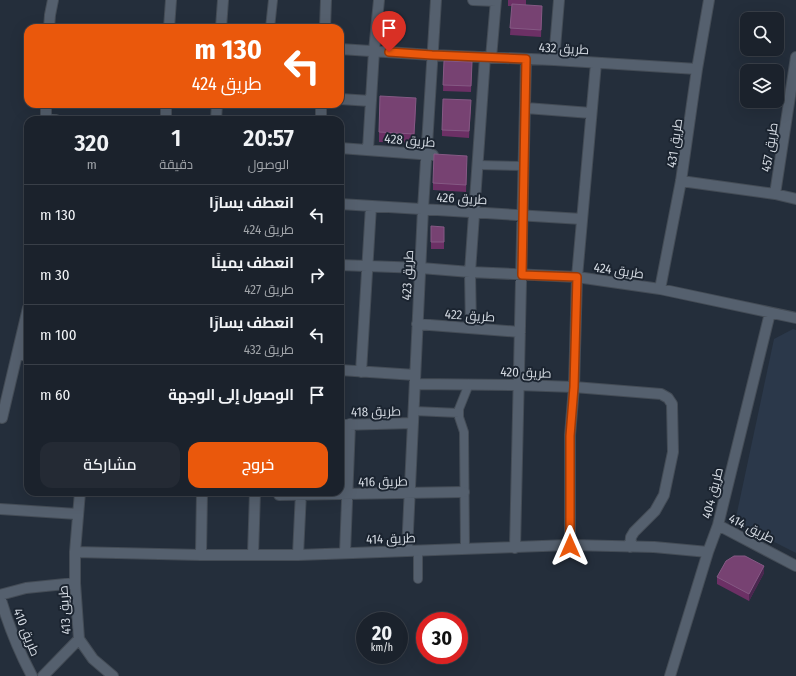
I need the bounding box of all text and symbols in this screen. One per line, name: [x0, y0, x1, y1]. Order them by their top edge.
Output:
pin: [372, 11, 406, 52]
map controls: [740, 12, 784, 108]
button: search: [740, 12, 784, 56]
icon: arrive: [378, 17, 400, 39]
text: 130 m: [194, 33, 262, 66]
icon: left: [276, 40, 328, 92]
street label: طريق 432: [538, 40, 590, 57]
button: layers: [740, 64, 784, 108]
text: طريق 424: [192, 73, 262, 95]
street label: طريق 431: [664, 118, 685, 169]
street label: طريق 457: [758, 121, 781, 173]
text: 1: [171, 124, 181, 152]
text: 20:57: [243, 124, 294, 152]
text: 320: [74, 129, 109, 157]
street label: طريق 428: [384, 131, 436, 150]
text: m: [87, 157, 97, 172]
text: دقيقة: [159, 157, 193, 172]
text: الوصول: [248, 157, 289, 172]
street label: طريق 426: [436, 190, 488, 207]
text: انعطف يسارًا: [209, 194, 294, 212]
icon: left: [306, 204, 328, 226]
text: 130 m: [40, 206, 76, 224]
text: طريق 424: [243, 222, 294, 237]
street label: طريق 423: [399, 249, 416, 301]
text: انعطف يمينًا: [211, 254, 294, 272]
street label: طريق 424: [593, 260, 645, 281]
icon: right: [306, 264, 328, 286]
text: 30 m: [40, 266, 70, 284]
text: طريق 427: [244, 282, 294, 297]
street label: طريق 422: [444, 306, 496, 325]
text: انعطف يسارًا: [209, 314, 294, 332]
icon: left: [306, 324, 328, 346]
text: 100 m: [40, 326, 77, 344]
text: طريق 432: [244, 342, 294, 357]
street label: طريق 420: [500, 364, 552, 381]
icon: arrive: [306, 384, 328, 406]
text: 60 m: [40, 386, 70, 404]
text: الوصول إلى الوجهة: [168, 386, 294, 404]
street label: طريق 418: [351, 404, 401, 419]
button: مشاركة: [40, 442, 180, 488]
button: خروج: [188, 442, 328, 488]
street label: طريق 404: [699, 466, 726, 520]
street label: طريق 416: [358, 474, 408, 489]
street label: طريق 414: [726, 510, 777, 546]
position arrow: [549, 525, 591, 567]
street label: طريق 414: [366, 530, 416, 547]
street label: طريق 413: [55, 585, 74, 635]
street label: طريق 410: [10, 606, 43, 658]
speed limit sign: 30: [416, 612, 468, 664]
text: 20: [372, 621, 392, 645]
text: km/h: [371, 642, 393, 654]

